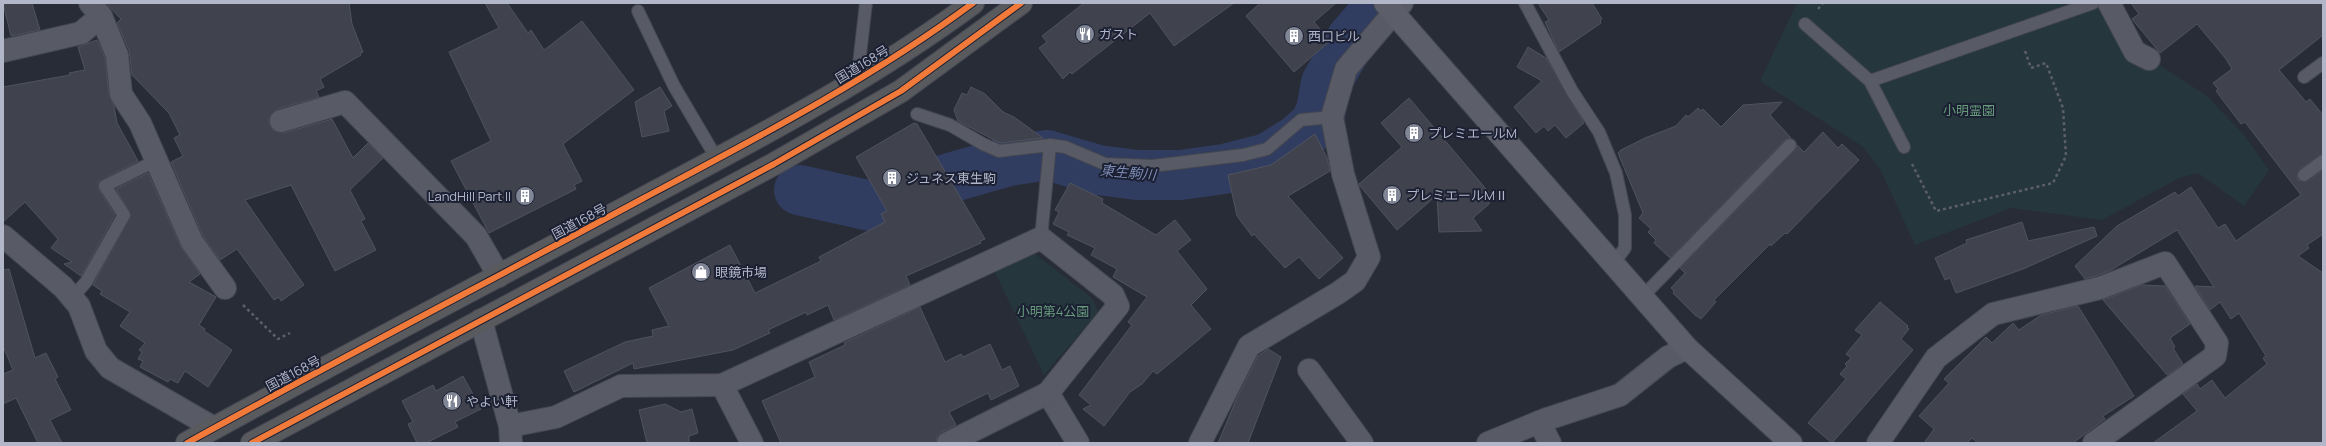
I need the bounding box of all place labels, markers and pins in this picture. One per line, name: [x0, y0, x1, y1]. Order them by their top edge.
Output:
restaurant icon: ガスト: [1074, 23, 1096, 45]
place label: ガスト: [1099, 25, 1138, 43]
building icon: 西口ビル: [1283, 25, 1305, 47]
place label: 西口ビル: [1308, 27, 1360, 45]
building icon: プレミエールM: [1403, 122, 1425, 144]
place label: プレミエールM: [1428, 124, 1517, 142]
building icon: ジュネス東生駒: [881, 167, 903, 189]
place label: ジュネス東生駒: [906, 169, 996, 187]
building icon: プレミエールMⅡ: [1381, 184, 1403, 206]
building icon: LandHill Part II: [514, 185, 536, 207]
place label: プレミエールMⅡ: [1406, 186, 1508, 204]
place label: LandHill Part II: [428, 187, 511, 205]
shop icon: 眼鏡市場: [690, 261, 712, 283]
place label: 眼鏡市場: [715, 263, 767, 281]
restaurant icon: やよい軒: [441, 390, 463, 412]
place label: やよい軒: [466, 392, 518, 410]

